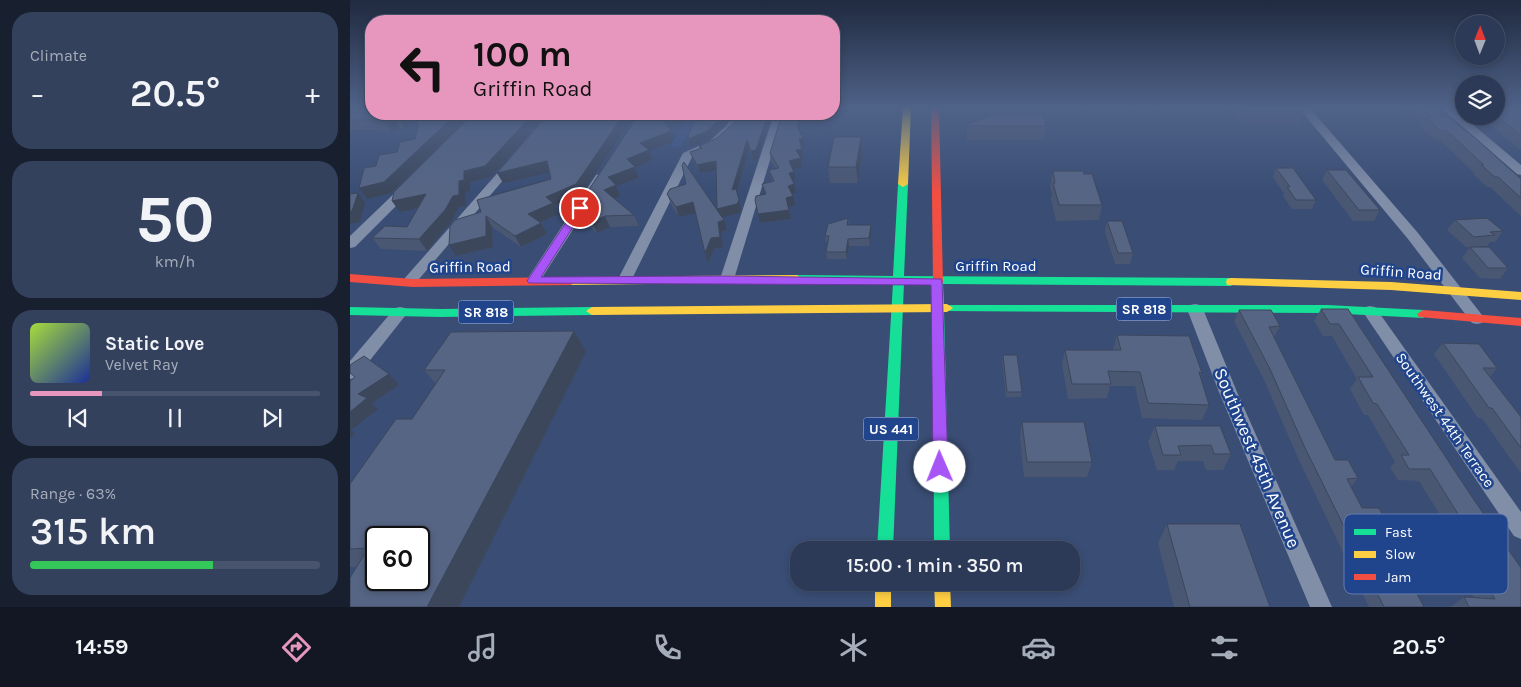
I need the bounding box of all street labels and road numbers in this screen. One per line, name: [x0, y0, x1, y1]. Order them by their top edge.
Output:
street label: Griffin Road: [429, 257, 511, 277]
street label: Griffin Road: [955, 257, 1037, 275]
street label: Griffin Road: [1360, 260, 1442, 284]
road number: SR 818: [1116, 298, 1172, 320]
road number: SR 818: [458, 300, 514, 324]
street label: Southwest 44th Terrace: [1392, 349, 1498, 491]
street label: Southwest 45th Avenue: [1209, 365, 1305, 551]
road number: US 441: [864, 418, 918, 440]

